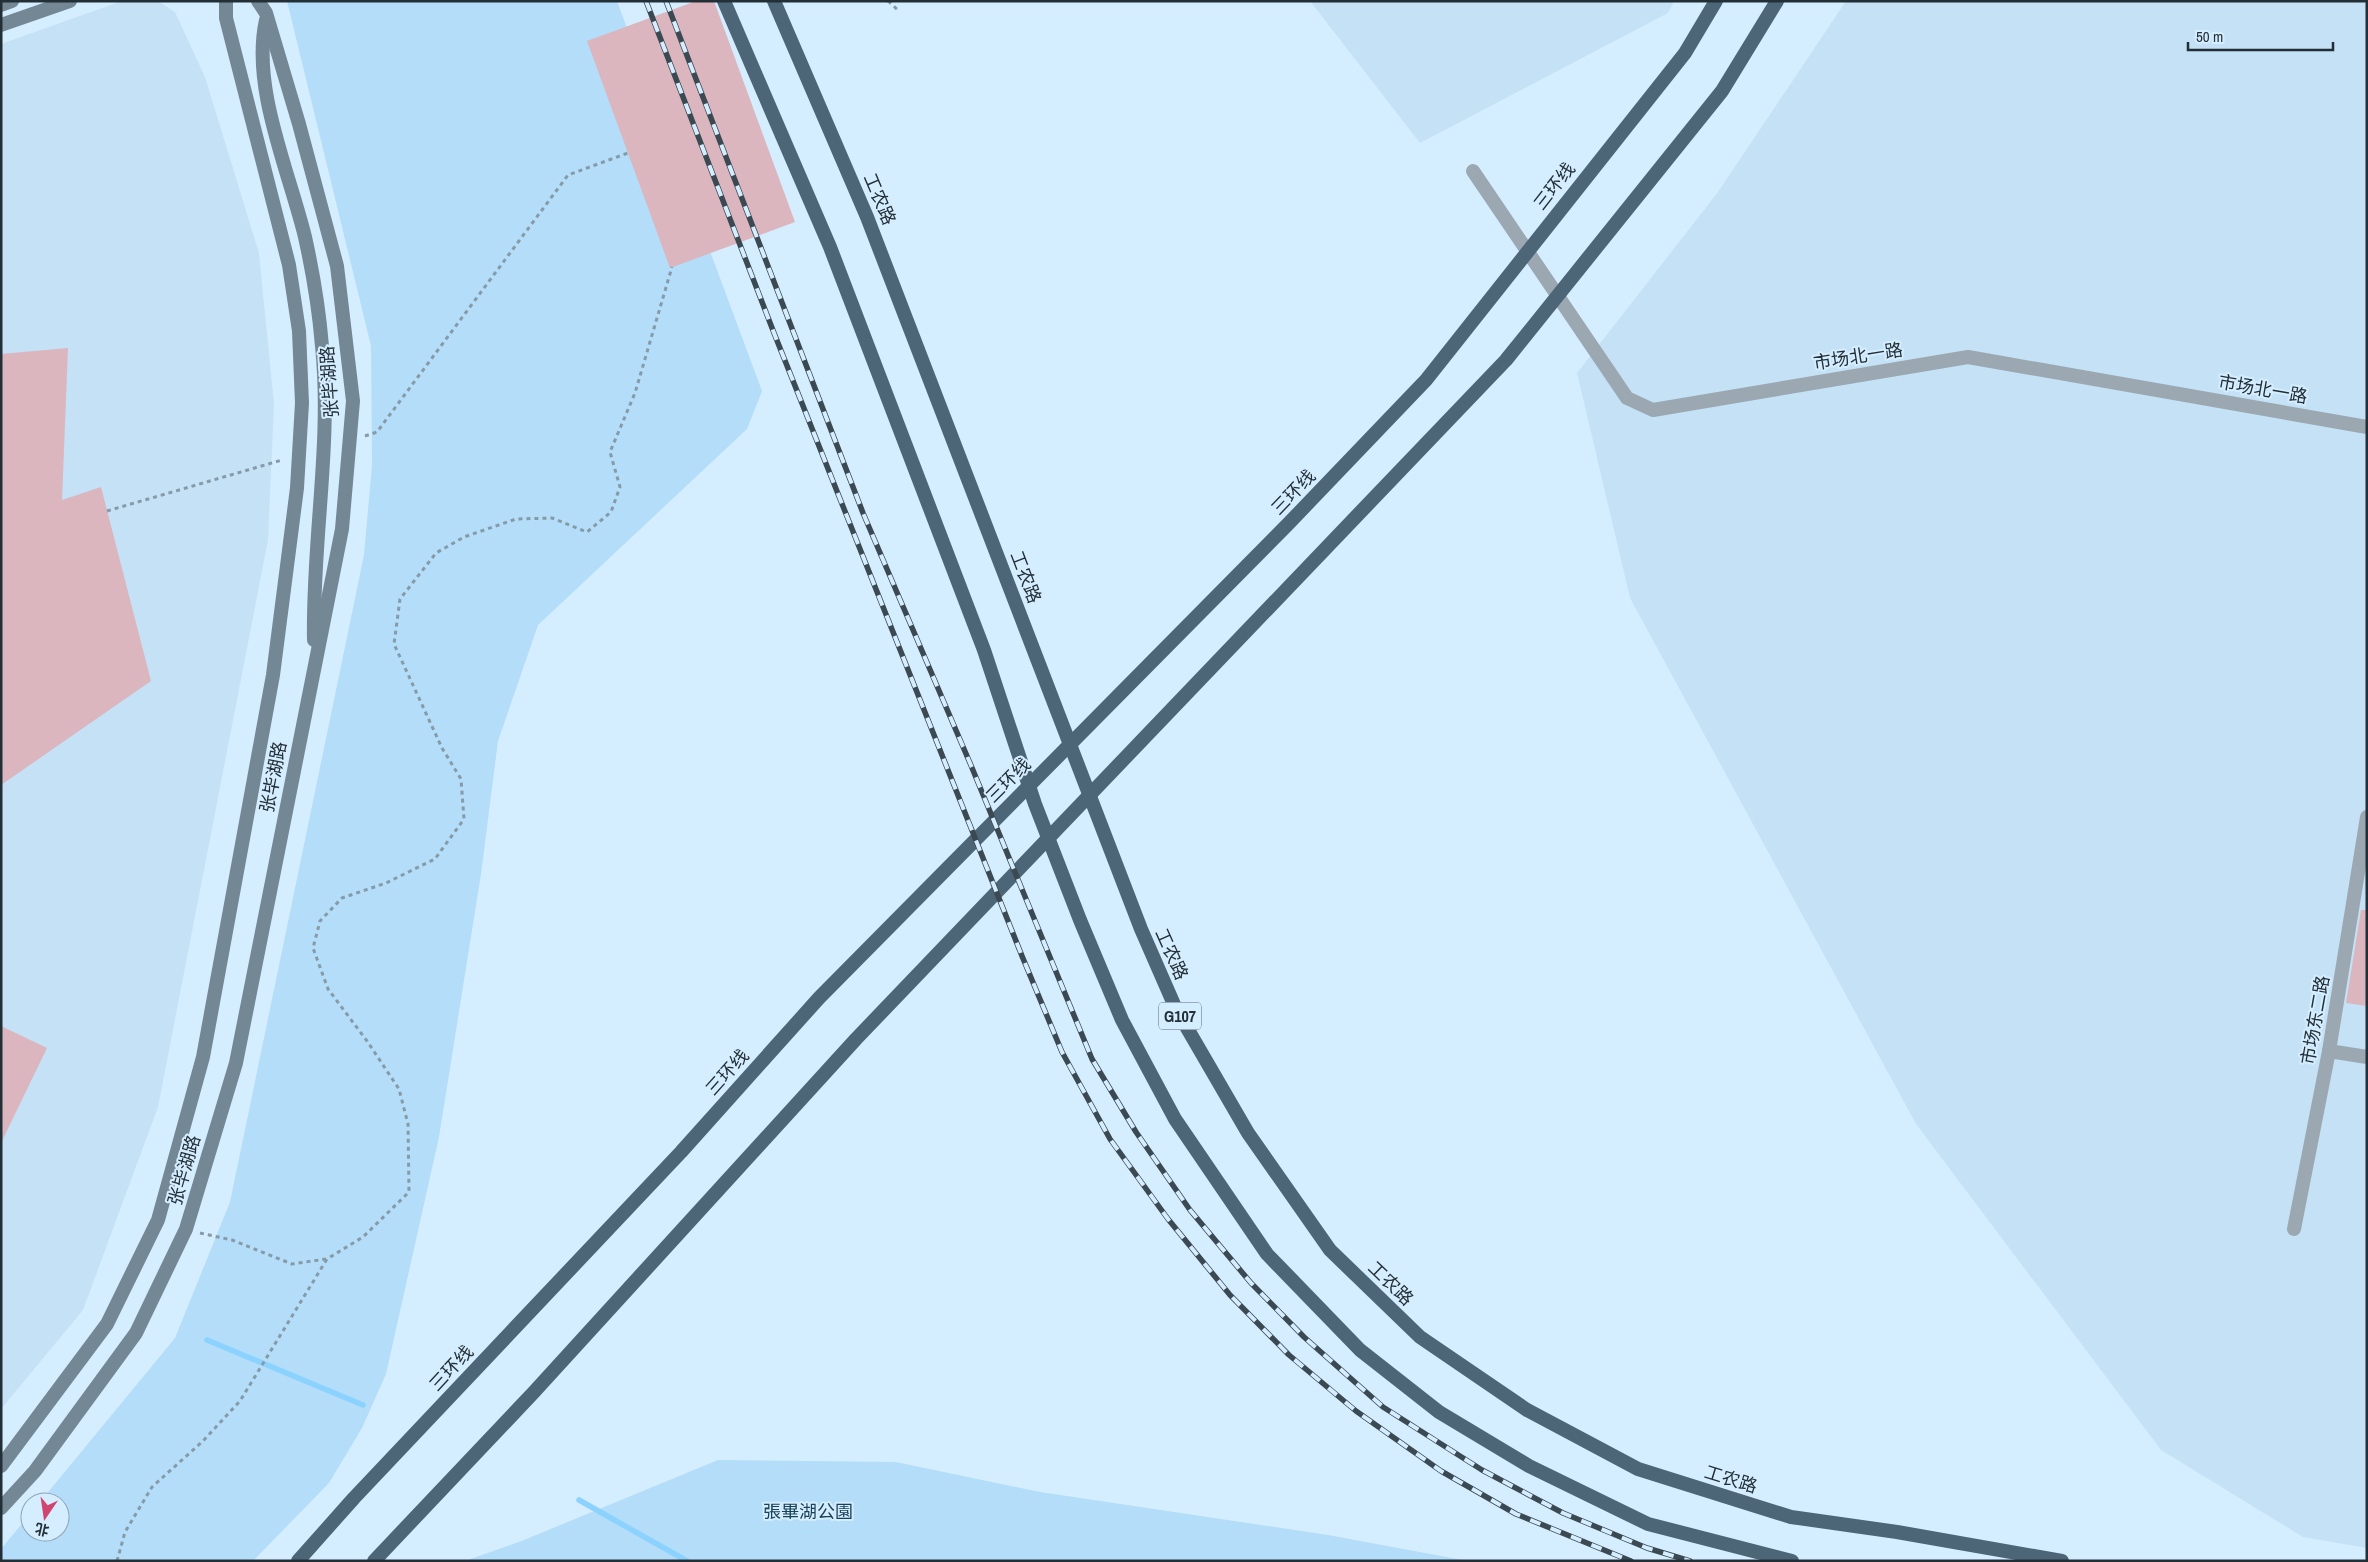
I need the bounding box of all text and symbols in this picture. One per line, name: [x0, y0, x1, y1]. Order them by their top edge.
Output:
scale bar: [2188, 20, 2333, 52]
text: 50 m: [2196, 26, 2223, 47]
street label: 三环线: [1528, 157, 1580, 215]
street label: 工农路: [858, 169, 902, 229]
street label: 市场北一路: [1812, 337, 1904, 375]
street label: 张毕湖路: [314, 345, 344, 419]
street label: 市场北一路: [2217, 369, 2309, 409]
street label: 三环线: [1265, 464, 1321, 520]
street label: 工农路: [1005, 547, 1047, 607]
street label: 张毕湖路: [254, 739, 292, 815]
street label: 三环线: [980, 752, 1036, 808]
street label: 工农路: [1150, 924, 1194, 984]
street label: 市场东二路: [2295, 974, 2335, 1066]
road number: G107: [1159, 1002, 1201, 1030]
street label: 三环线: [700, 1044, 754, 1100]
street label: 张毕湖路: [162, 1132, 206, 1208]
street label: 工农路: [1363, 1255, 1419, 1311]
street label: 三环线: [423, 1340, 479, 1396]
street label: 工农路: [1702, 1459, 1760, 1499]
north arrow: [20, 1492, 70, 1542]
park label: 張畢湖公園: [763, 1499, 853, 1524]
text: 北: [33, 1519, 51, 1540]

